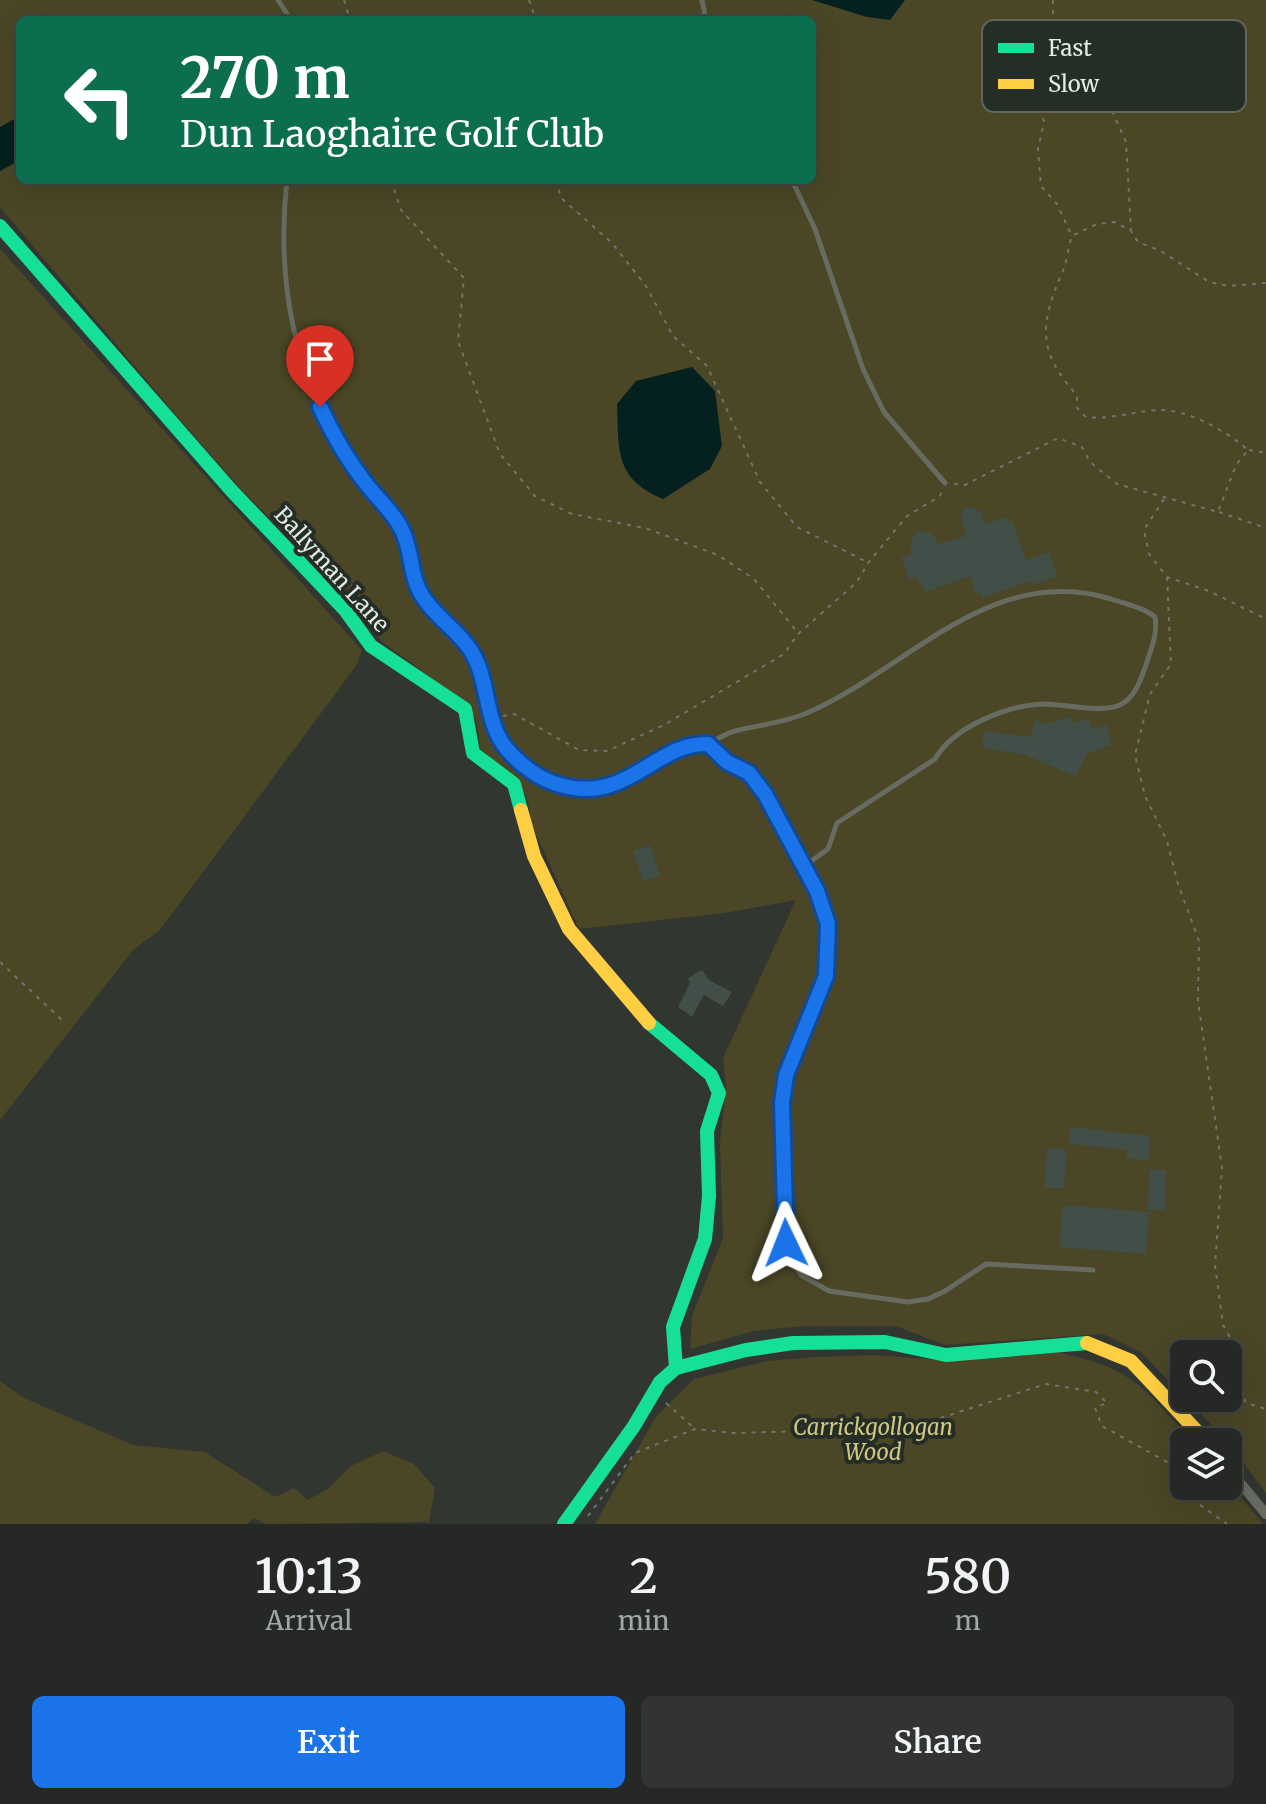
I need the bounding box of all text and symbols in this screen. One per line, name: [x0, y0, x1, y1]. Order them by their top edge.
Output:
legend: [982, 20, 1246, 112]
text: Fast: [1048, 34, 1092, 62]
text: 270 m: [180, 43, 350, 113]
icon: left: [48, 48, 152, 152]
text: Slow: [1048, 70, 1099, 98]
text: Dun Laoghaire Golf Club: [180, 112, 604, 157]
pin: [286, 325, 354, 407]
icon: arrive: [298, 337, 342, 381]
street label: Ballyman Lane: [268, 501, 396, 637]
position arrow: [744, 1201, 828, 1285]
map controls: [1170, 1340, 1242, 1500]
button: search: [1170, 1340, 1242, 1412]
park label: Carrickgollogan Wood: [793, 1413, 953, 1466]
button: layers: [1170, 1428, 1242, 1500]
text: 10:13: [255, 1546, 363, 1606]
text: 2: [630, 1546, 658, 1606]
text: 580: [924, 1546, 1011, 1606]
text: Arrival: [266, 1604, 352, 1637]
text: min: [618, 1604, 669, 1637]
text: m: [955, 1604, 981, 1637]
button: Exit: [32, 1696, 625, 1788]
button: Share: [641, 1696, 1234, 1788]

